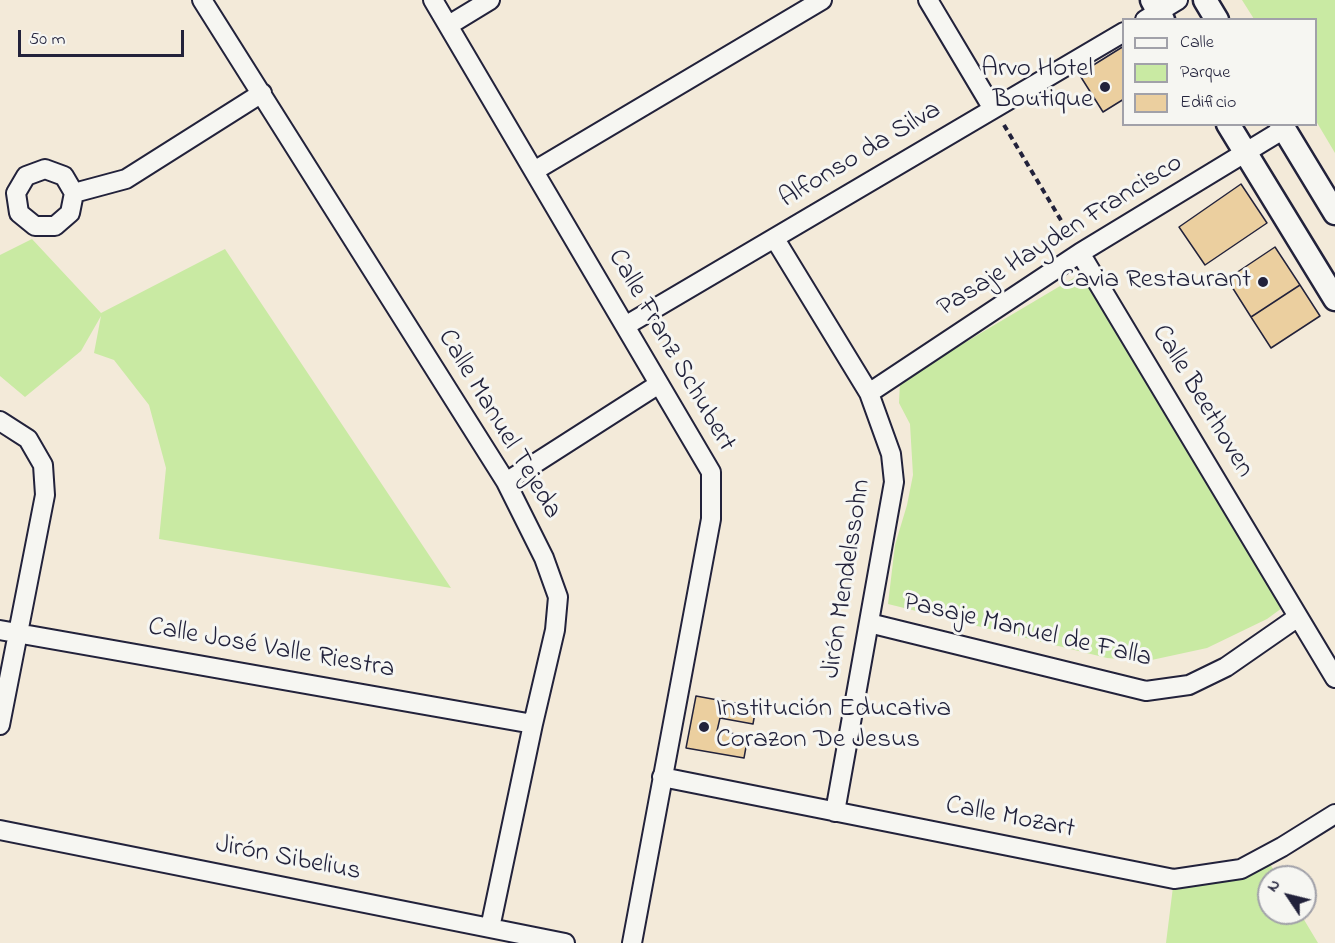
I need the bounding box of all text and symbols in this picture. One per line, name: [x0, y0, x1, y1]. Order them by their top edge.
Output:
scale bar: [21, 18, 188, 56]
legend: [1122, 18, 1317, 126]
text: 50 m: [29, 27, 66, 53]
text: Calle: [1180, 30, 1214, 56]
place label: Arvo Hotel Boutique: [981, 55, 1093, 118]
text: Parque: [1180, 60, 1230, 86]
marker: Arvo Hotel Boutique: [1098, 80, 1112, 94]
text: Edificio: [1180, 90, 1236, 116]
street label: Alfonso da Silva: [775, 95, 947, 217]
street label: Pasaje Hayden Francisco: [933, 148, 1189, 326]
street label: Calle Franz Schubert: [599, 244, 741, 458]
place label: Cavia Restaurant: [1060, 266, 1251, 298]
marker: Cavia Restaurant: [1256, 275, 1270, 289]
street label: Calle Beethoven: [1143, 320, 1259, 484]
street label: Calle Manuel Tejeda: [429, 324, 567, 526]
street label: Jirón Mendelssohn: [816, 477, 880, 681]
street label: Pasaje Manuel de Falla: [900, 588, 1154, 676]
street label: Calle José Valle Riestra: [145, 612, 397, 688]
place label: Institución Educativa Corazon De Jesus: [716, 695, 951, 758]
marker: Institución Educativa Corazon De Jesus: [697, 720, 711, 734]
street label: Calle Mozart: [943, 791, 1077, 847]
street label: Jirón Sibelius: [212, 830, 364, 890]
north arrow: [1257, 865, 1317, 925]
text: N: [1261, 875, 1287, 897]

